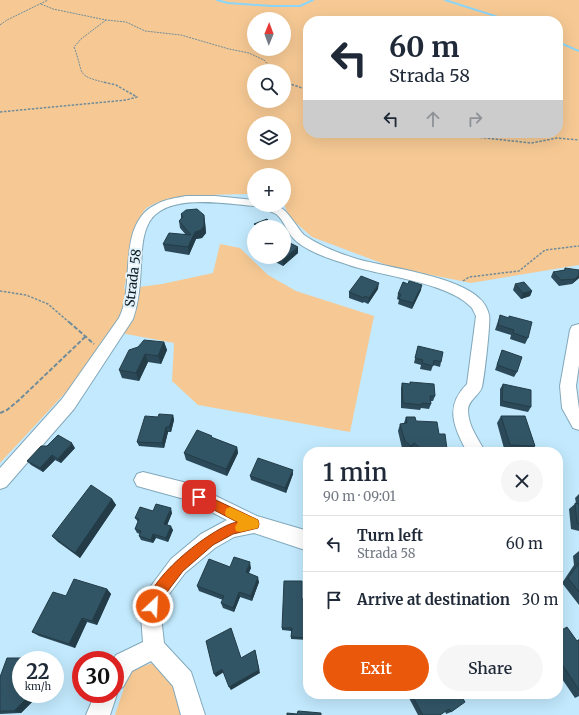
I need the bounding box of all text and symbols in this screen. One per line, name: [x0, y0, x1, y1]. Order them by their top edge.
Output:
north arrow: [247, 12, 291, 56]
map controls: [247, 12, 291, 264]
text: 60 m: [389, 29, 459, 65]
icon: left: [323, 32, 375, 84]
button: search: [247, 64, 291, 108]
text: Strada 58: [389, 64, 470, 87]
icon: left: [380, 108, 402, 130]
icon: ahead: [422, 108, 444, 130]
icon: right: [464, 108, 486, 130]
button: layers: [247, 116, 291, 160]
button: +: [247, 168, 291, 212]
button: −: [247, 220, 291, 264]
street label: Strada 58: [121, 248, 145, 308]
text: 1 min: [323, 457, 388, 488]
button: close: [501, 460, 543, 502]
pin: [182, 480, 216, 514]
icon: arrive: [188, 486, 210, 508]
text: 90 m · 09:01: [323, 488, 396, 505]
text: Turn left: [357, 526, 423, 545]
icon: left: [323, 533, 345, 555]
text: 60 m: [506, 534, 543, 553]
text: Strada 58: [357, 545, 416, 562]
position arrow: [132, 585, 174, 627]
icon: arrive: [323, 589, 345, 611]
text: Arrive at destination: [357, 590, 510, 609]
text: 30 m: [522, 590, 558, 609]
button: Exit: [323, 645, 429, 691]
button: Share: [437, 645, 543, 691]
speed limit sign: 30: [72, 651, 124, 703]
text: 22: [26, 659, 50, 684]
text: km/h: [25, 680, 51, 693]

